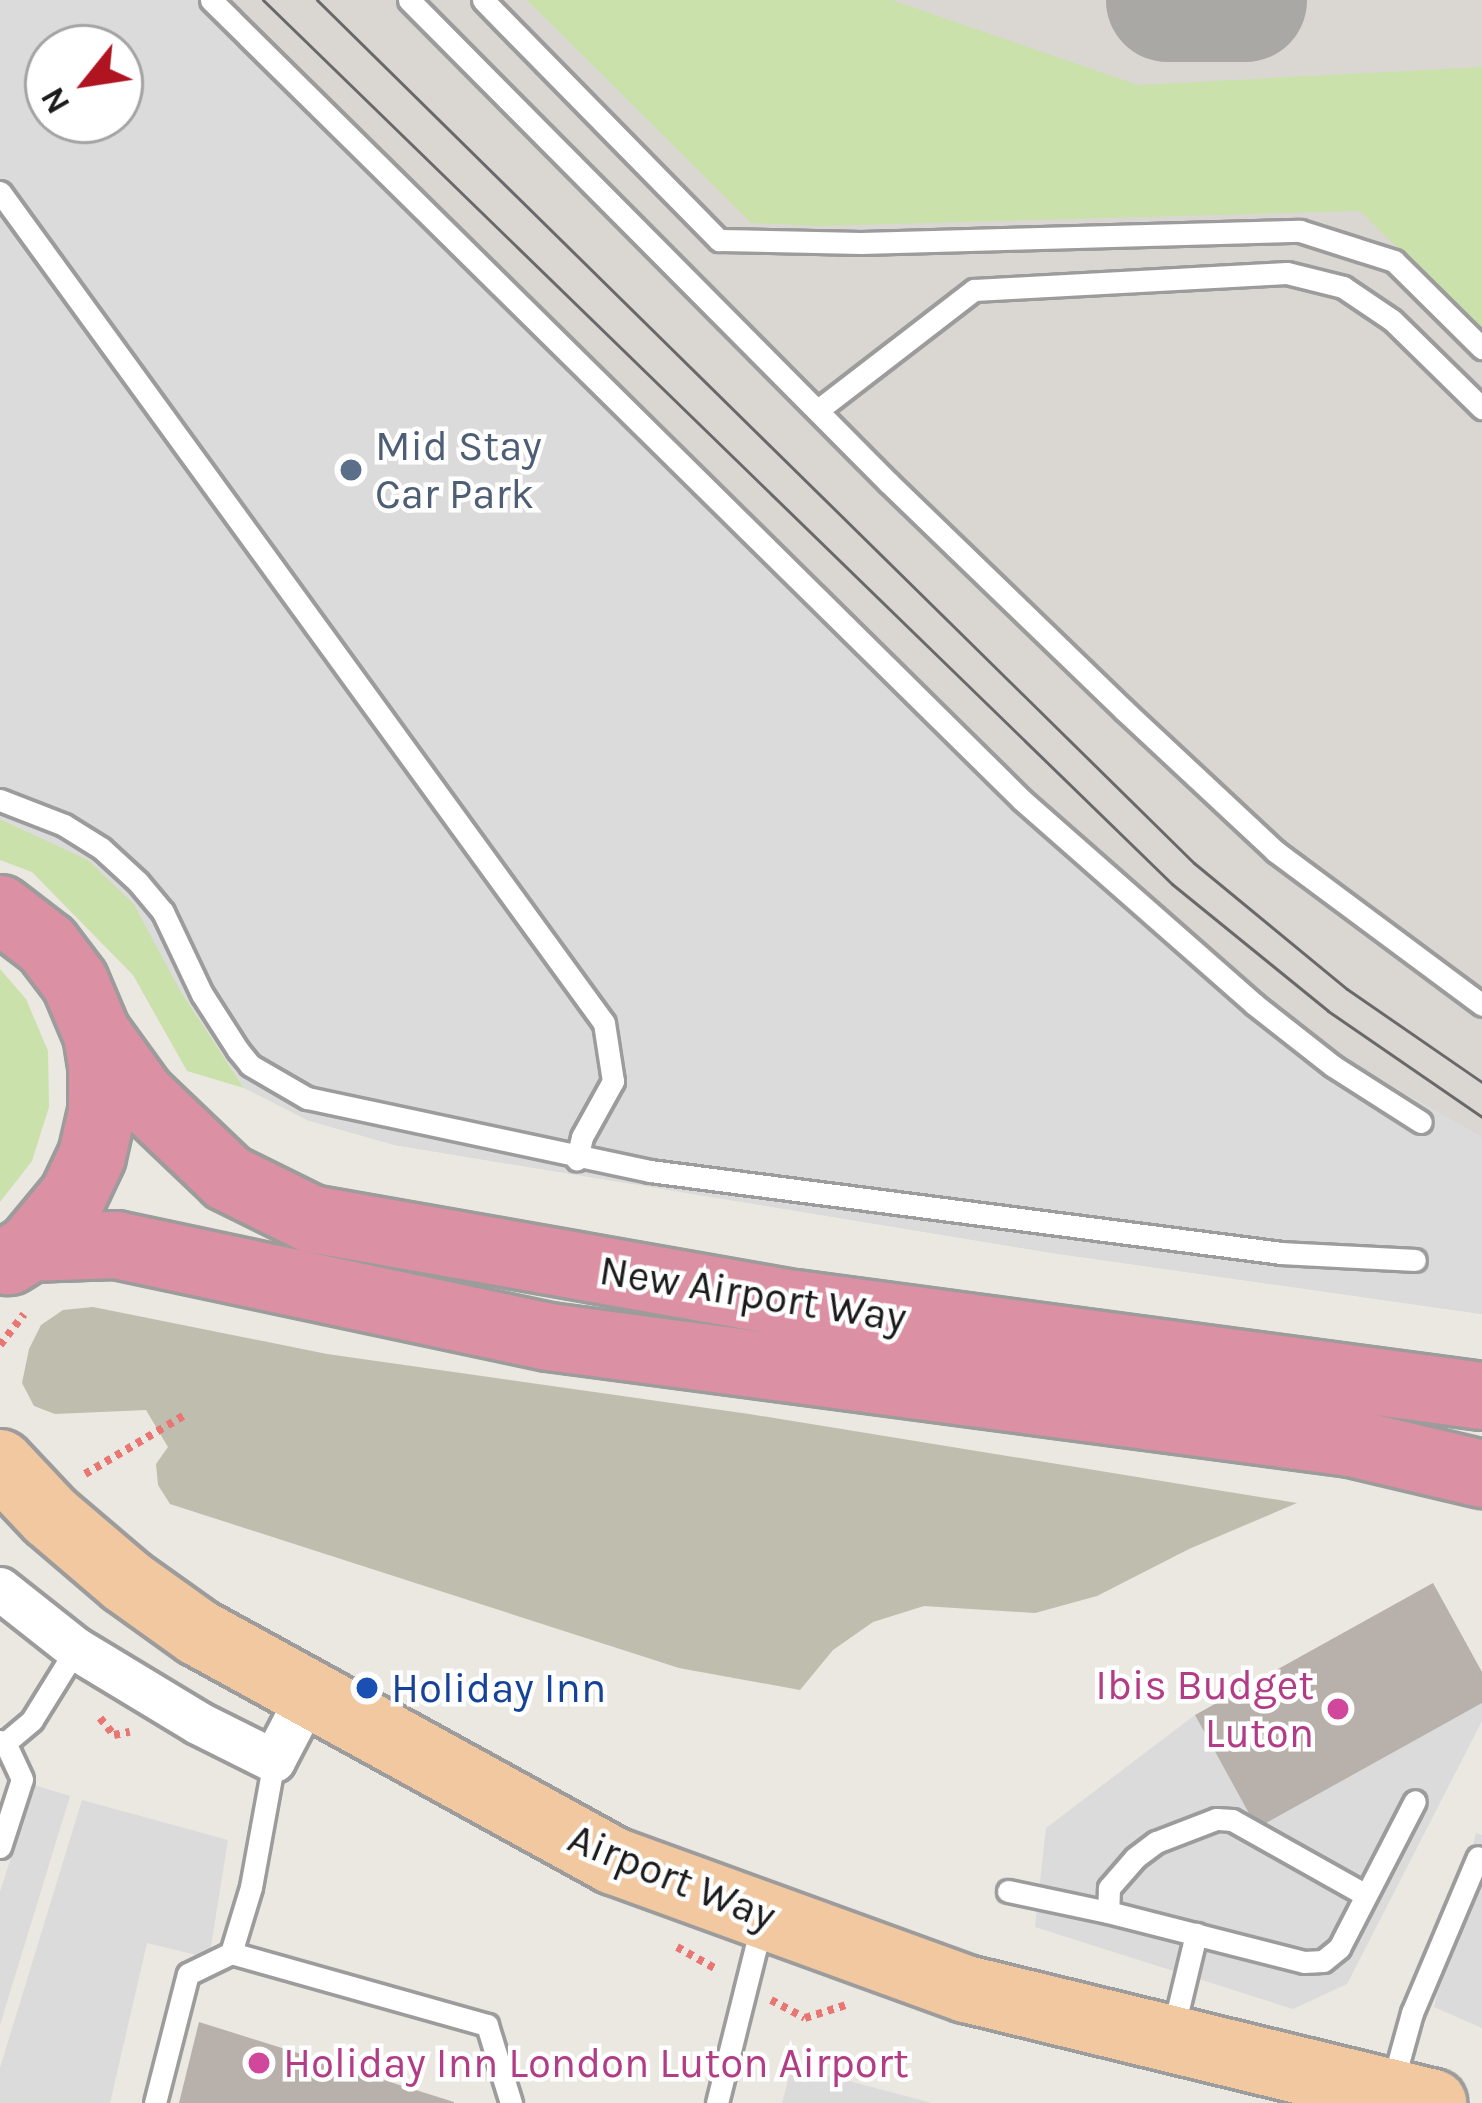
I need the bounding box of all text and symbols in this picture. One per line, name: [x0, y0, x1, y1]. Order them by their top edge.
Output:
north arrow: [24, 24, 144, 144]
text: N: [33, 81, 78, 120]
place label: Mid Stay Car Park: [375, 421, 542, 520]
marker: Mid Stay Car Park: [338, 457, 364, 483]
street label: New Airport Way: [596, 1245, 910, 1343]
place label: Ibis Budget Luton: [1095, 1660, 1314, 1758]
place label: Holiday Inn: [391, 1663, 606, 1713]
marker: Holiday Inn: [354, 1675, 380, 1701]
marker: Ibis Budget Luton: [1325, 1696, 1351, 1722]
street label: Airport Way: [561, 1813, 783, 1941]
place label: Holiday Inn London Luton Airport: [283, 2038, 909, 2088]
marker: Holiday Inn London Luton Airport: [246, 2050, 272, 2076]

